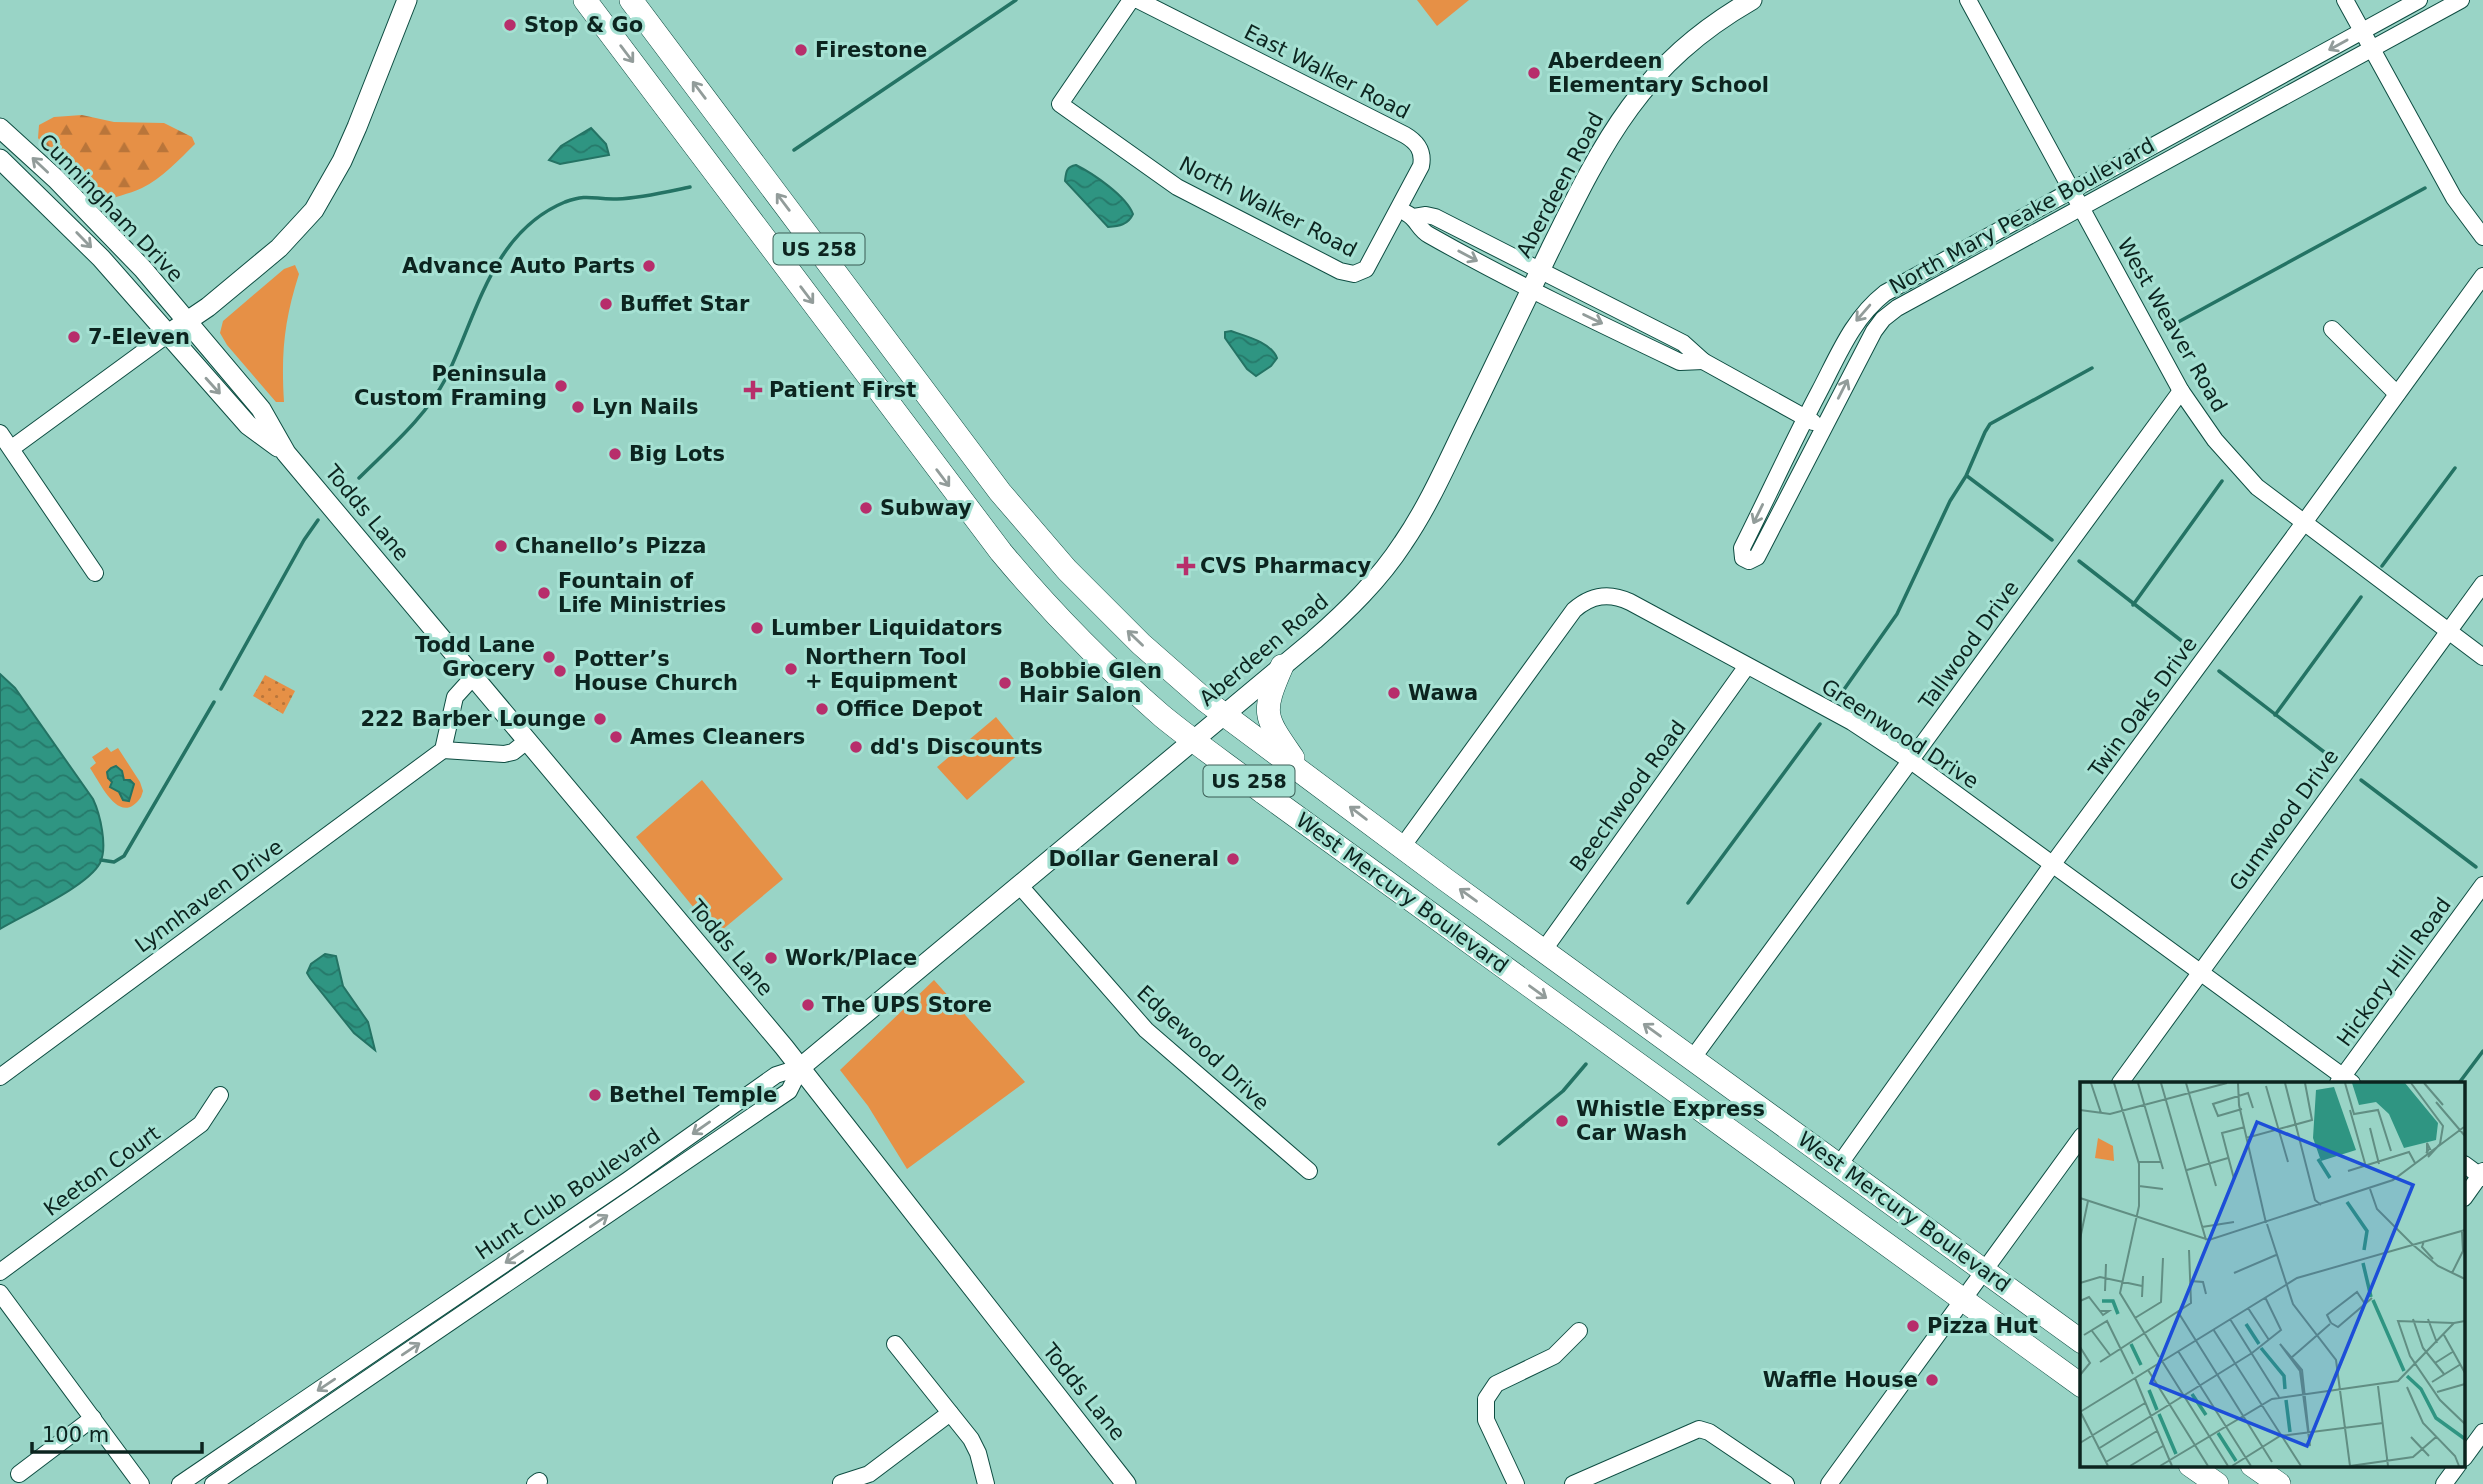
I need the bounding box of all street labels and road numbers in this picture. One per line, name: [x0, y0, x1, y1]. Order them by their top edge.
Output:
street label: East Walker Road: [1240, 20, 1414, 124]
street label: Aberdeen Road: [1512, 108, 1608, 262]
street label: Cunningham Drive: [34, 129, 188, 287]
street label: North Mary Peake Boulevard: [1885, 133, 2159, 299]
street label: North Walker Road: [1175, 152, 1361, 262]
road number: US 258: [774, 233, 864, 264]
street label: West Weaver Road: [2112, 234, 2232, 416]
street label: Todds Lane: [320, 460, 414, 566]
street label: Tallwood Drive: [1914, 576, 2024, 715]
street label: Aberdeen Road: [1195, 589, 1333, 711]
street label: Twin Oaks Drive: [2083, 632, 2202, 783]
street label: Greenwood Drive: [1817, 674, 1983, 794]
street label: Beechwood Road: [1565, 716, 1691, 876]
street label: Gumwood Drive: [2225, 745, 2343, 895]
road number: US 258: [1204, 766, 1294, 796]
street label: West Mercury Boulevard: [1291, 808, 1513, 978]
street label: Lynnhaven Drive: [131, 834, 287, 958]
street label: Hickory Hill Road: [2332, 893, 2456, 1051]
street label: Todds Lane: [684, 895, 778, 1001]
street label: Edgewood Drive: [1132, 981, 1274, 1115]
street label: Keeton Court: [39, 1121, 165, 1221]
street label: Hunt Club Boulevard: [471, 1123, 665, 1265]
street label: West Mercury Boulevard: [1793, 1127, 2015, 1297]
street label: Todds Lane: [1037, 1338, 1130, 1445]

